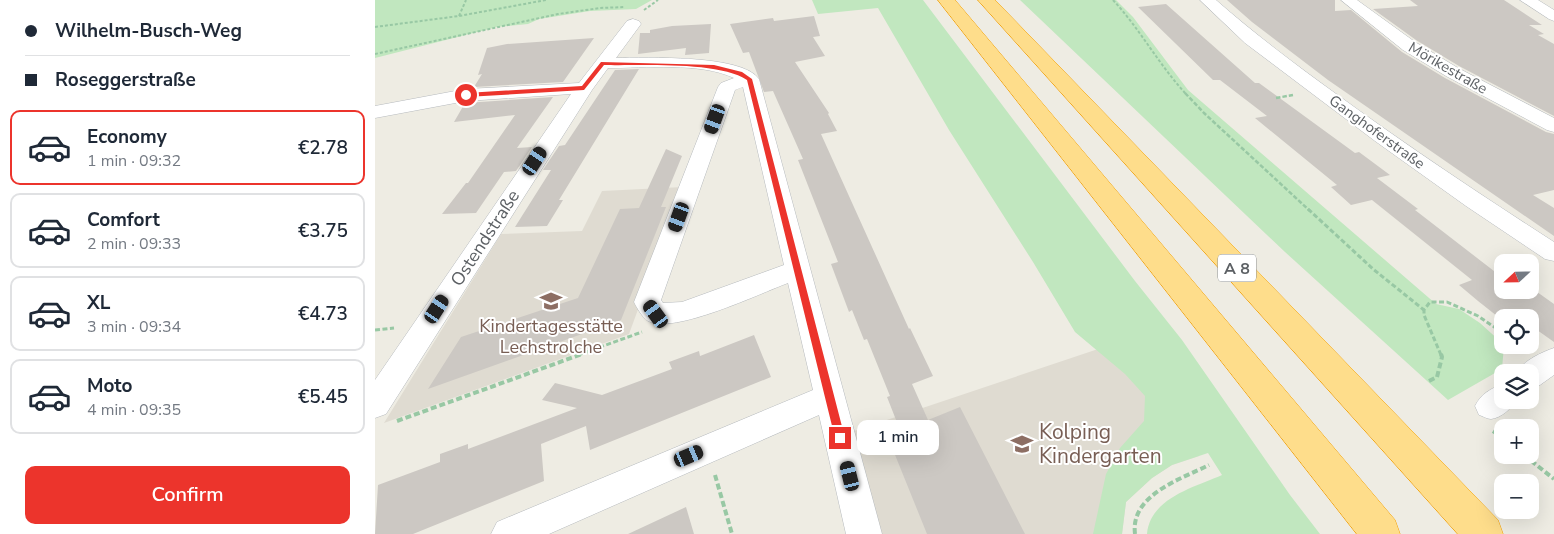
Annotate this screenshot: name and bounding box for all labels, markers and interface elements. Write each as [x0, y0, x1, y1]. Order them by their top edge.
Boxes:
text: Wilhelm-Busch-Weg [55, 18, 242, 44]
street label: Mörikestraße [1405, 37, 1491, 99]
text: Roseggerstraße [55, 67, 196, 93]
route start [455, 84, 477, 106]
street label: Ganghoferstraße [1325, 90, 1429, 174]
car [702, 102, 727, 136]
text: Economy [87, 124, 167, 150]
icon: car [27, 125, 72, 170]
text: €2.78 [298, 135, 348, 161]
car [520, 144, 549, 178]
text: 1 min · 09:32 [87, 150, 181, 172]
street label: Ostendstraße [445, 185, 525, 291]
car [666, 200, 691, 234]
text: Comfort [87, 207, 160, 233]
icon: car [27, 208, 72, 253]
text: €3.75 [298, 218, 348, 244]
text: 2 min · 09:33 [87, 233, 181, 255]
road number: A 8 [1218, 254, 1256, 282]
north arrow [1494, 254, 1539, 299]
map controls [1494, 254, 1539, 519]
school or university icon: Kindertagesstätte Lechstrolche [538, 288, 564, 314]
text: XL [87, 290, 110, 316]
icon: car [27, 291, 72, 336]
car [422, 292, 451, 326]
car [641, 297, 670, 331]
text: €4.73 [298, 301, 348, 327]
button: locate [1494, 309, 1539, 354]
place label: Kindertagesstätte Lechstrolche [479, 314, 623, 359]
text: 3 min · 09:34 [87, 316, 181, 338]
button: layers [1494, 364, 1539, 409]
text: Moto [87, 373, 133, 399]
icon: car [27, 374, 72, 419]
text: €5.45 [298, 384, 348, 410]
text: 4 min · 09:35 [87, 399, 181, 421]
place label: Kolping Kindergarten [1039, 418, 1162, 470]
button: + [1494, 419, 1539, 464]
callout: 1 min [857, 420, 940, 456]
text: 1 min [878, 426, 918, 448]
route end [829, 427, 851, 449]
school or university icon: Kolping Kindergarten [1009, 431, 1035, 457]
car [672, 443, 705, 469]
car [839, 460, 860, 492]
button: Confirm [25, 466, 350, 524]
button: − [1494, 474, 1539, 519]

